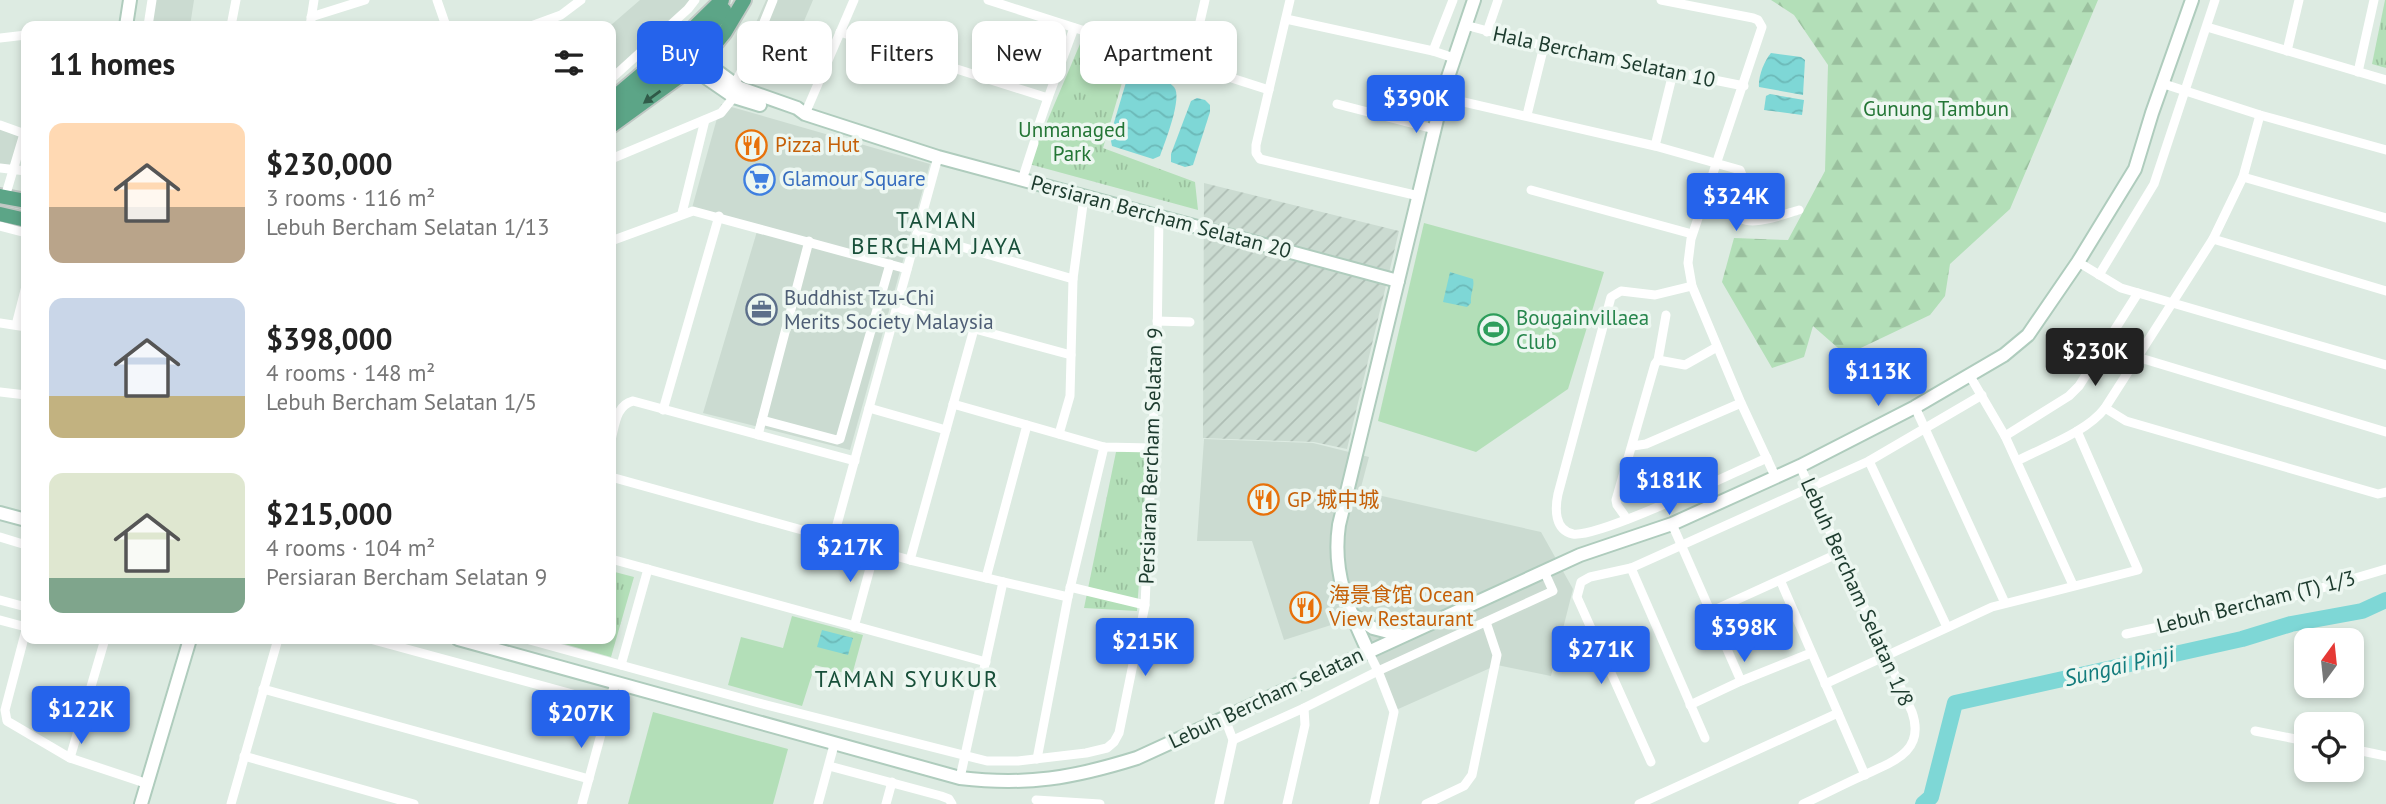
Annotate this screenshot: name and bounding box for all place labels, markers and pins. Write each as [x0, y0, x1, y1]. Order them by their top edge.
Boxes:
pin: $390K [1367, 76, 1465, 135]
restaurant icon: Pizza Hut [735, 128, 769, 162]
place label: Pizza Hut [775, 131, 860, 158]
supermarket icon: Glamour Square [742, 162, 776, 196]
place label: Glamour Square [782, 165, 926, 192]
pin: $324K [1687, 174, 1785, 233]
place label: Buddhist Tzu-Chi Merits Society Malaysia [784, 284, 994, 335]
office icon: Buddhist Tzu-Chi Merits Society Malaysia [744, 293, 778, 327]
place label: Bougainvillaea Club [1516, 304, 1649, 355]
sports icon: Bougainvillaea Club [1476, 313, 1510, 347]
pin: $230K [2046, 328, 2144, 388]
pin: $113K [1829, 348, 1927, 408]
pin: $181K [1620, 458, 1718, 517]
restaurant icon: GP 城中城 [1247, 483, 1281, 517]
place label: GP 城中城 [1287, 486, 1379, 513]
pin: $217K [801, 524, 899, 584]
place label: 海景食馆 Ocean View Restaurant [1328, 581, 1475, 632]
restaurant icon: 海景食馆 Ocean View Restaurant [1289, 590, 1323, 624]
pin: $398K [1695, 604, 1793, 664]
pin: $215K [1096, 618, 1194, 678]
pin: $271K [1552, 626, 1650, 686]
pin: $122K [32, 686, 130, 746]
pin: $207K [532, 690, 630, 750]

